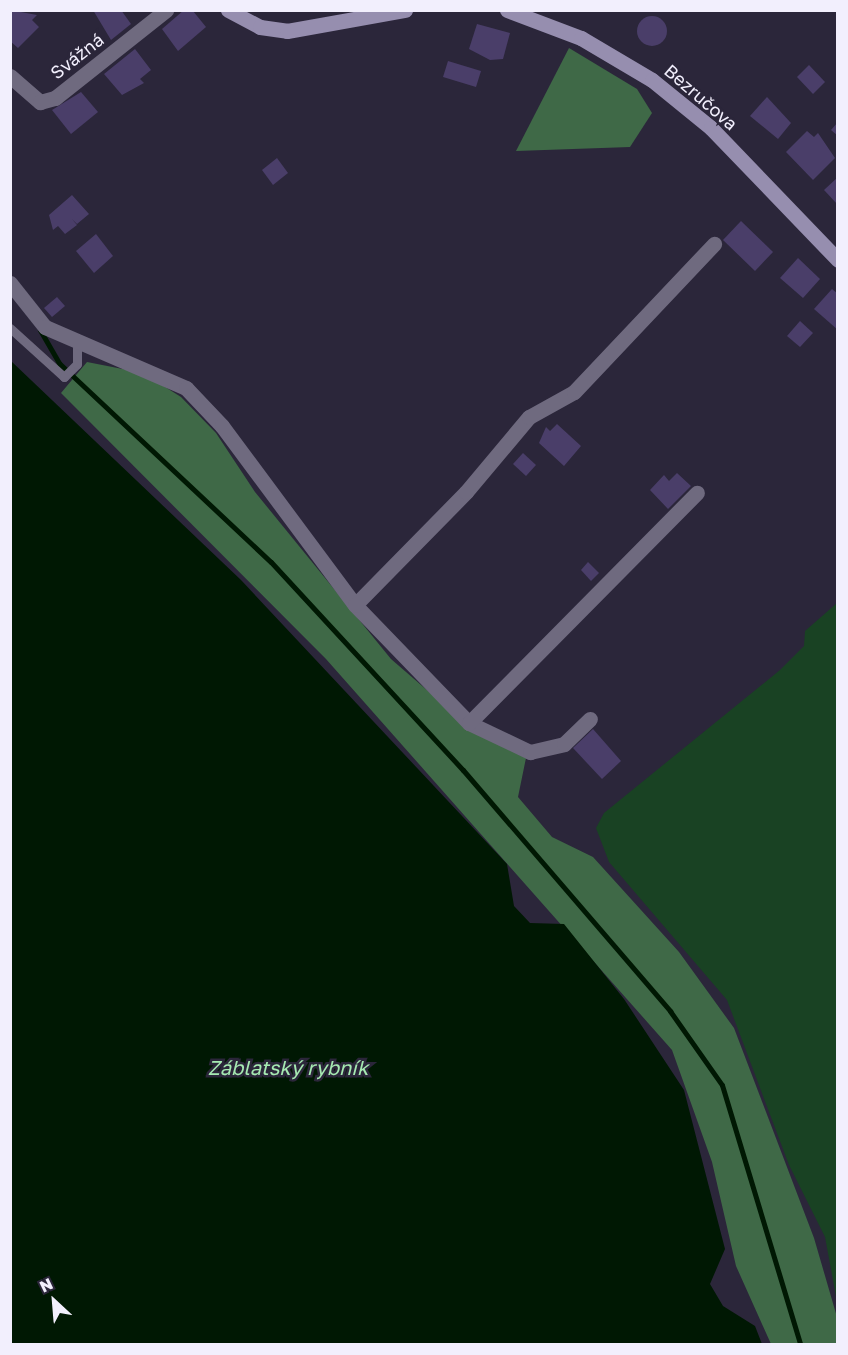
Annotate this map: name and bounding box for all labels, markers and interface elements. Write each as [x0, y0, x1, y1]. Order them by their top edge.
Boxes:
street label: Svážná [46, 29, 108, 83]
street label: Bezručova [660, 59, 742, 135]
water label: Záblatský rybník [208, 1055, 368, 1079]
north arrow [24, 1271, 84, 1331]
text: N [36, 1273, 56, 1296]

